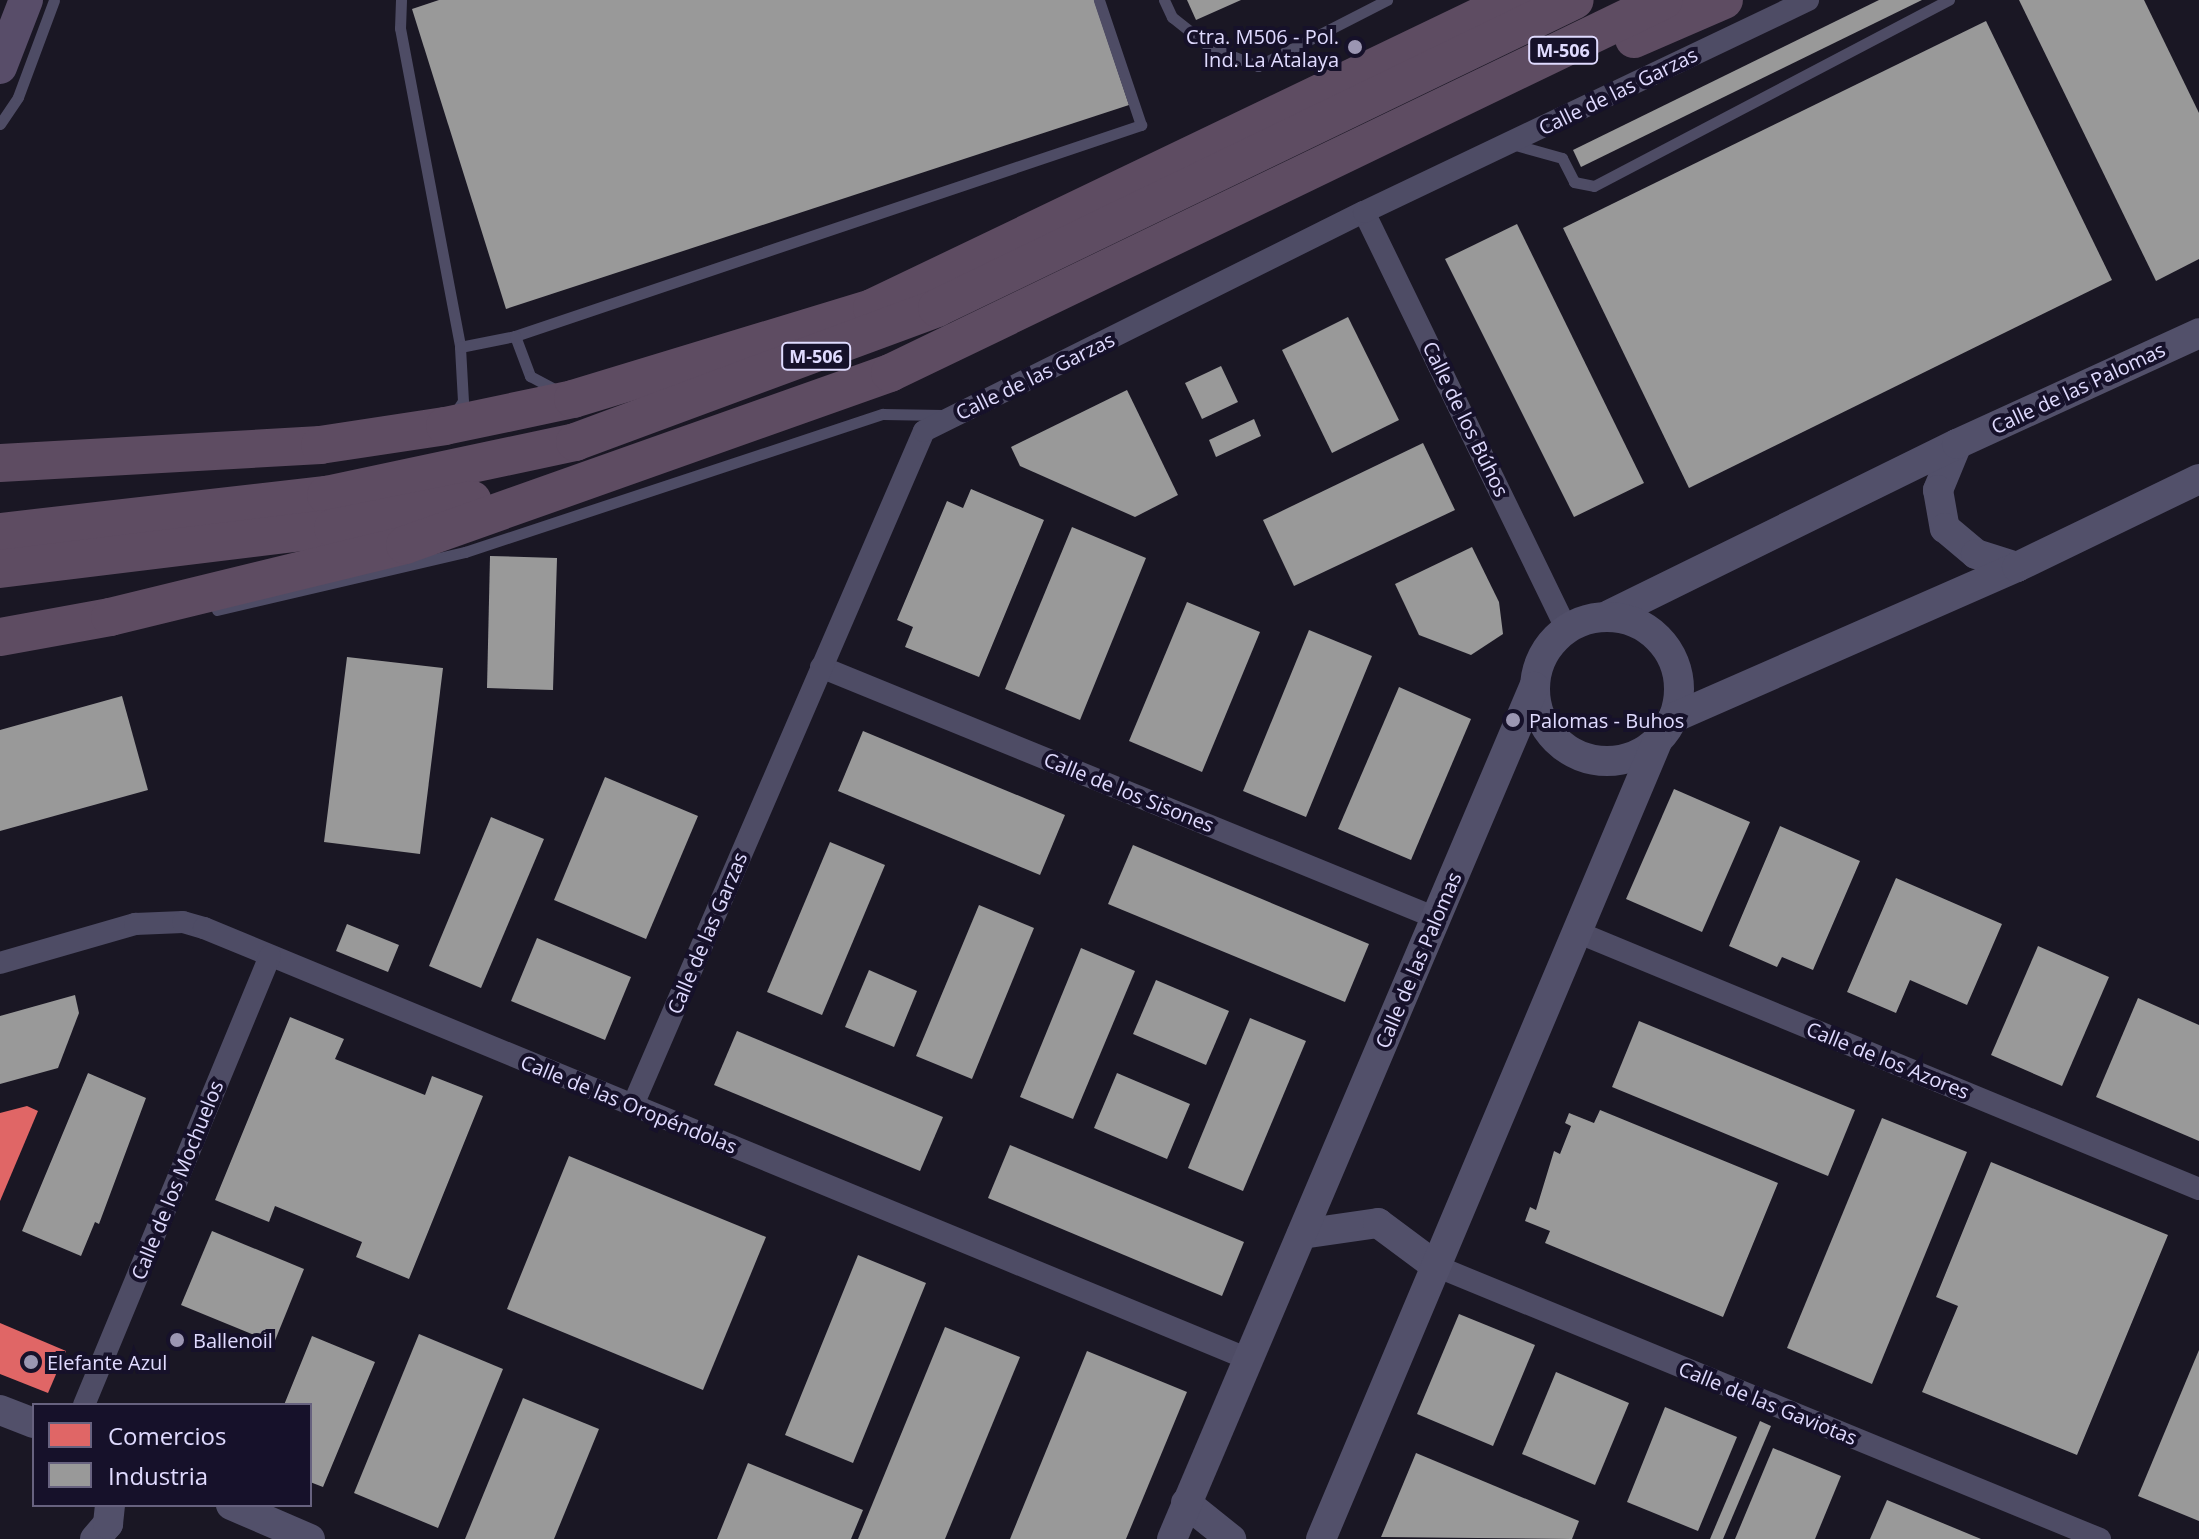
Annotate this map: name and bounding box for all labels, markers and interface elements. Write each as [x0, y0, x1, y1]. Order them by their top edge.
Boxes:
place label: Ctra. M506 - Pol. Ind. La Atalaya [1186, 24, 1339, 71]
road number: M-506 [1527, 36, 1599, 64]
marker: Ctra. M506 - Pol. Ind. La Atalaya [1346, 38, 1364, 56]
street label: Calle de las Garzas [1535, 42, 1701, 140]
street label: Calle de las Garzas [952, 327, 1118, 425]
street label: Calle de los Búhos [1418, 337, 1514, 501]
street label: Calle de las Palomas [1987, 337, 2169, 439]
road number: M-506 [780, 342, 852, 370]
place label: Palomas - Buhos [1529, 708, 1684, 732]
marker: Palomas - Buhos [1504, 711, 1522, 729]
street label: Calle de los Sisones [1040, 747, 1218, 837]
street label: Calle de las Garzas [662, 848, 752, 1018]
street label: Calle de las Palomas [1370, 868, 1466, 1052]
street label: Calle de los Azores [1803, 1016, 1973, 1104]
street label: Calle de las Oropéndolas [517, 1050, 741, 1158]
street label: Calle de los Mochuelos [126, 1077, 228, 1283]
place label: Ballenoil [193, 1328, 273, 1352]
marker: Ballenoil [168, 1331, 186, 1349]
place label: Elefante Azul [47, 1350, 167, 1374]
marker: Elefante Azul [22, 1353, 40, 1371]
street label: Calle de las Gaviotas [1675, 1356, 1861, 1450]
legend [32, 1403, 312, 1507]
text: Comercios [108, 1419, 227, 1452]
text: Industria [108, 1459, 208, 1492]

